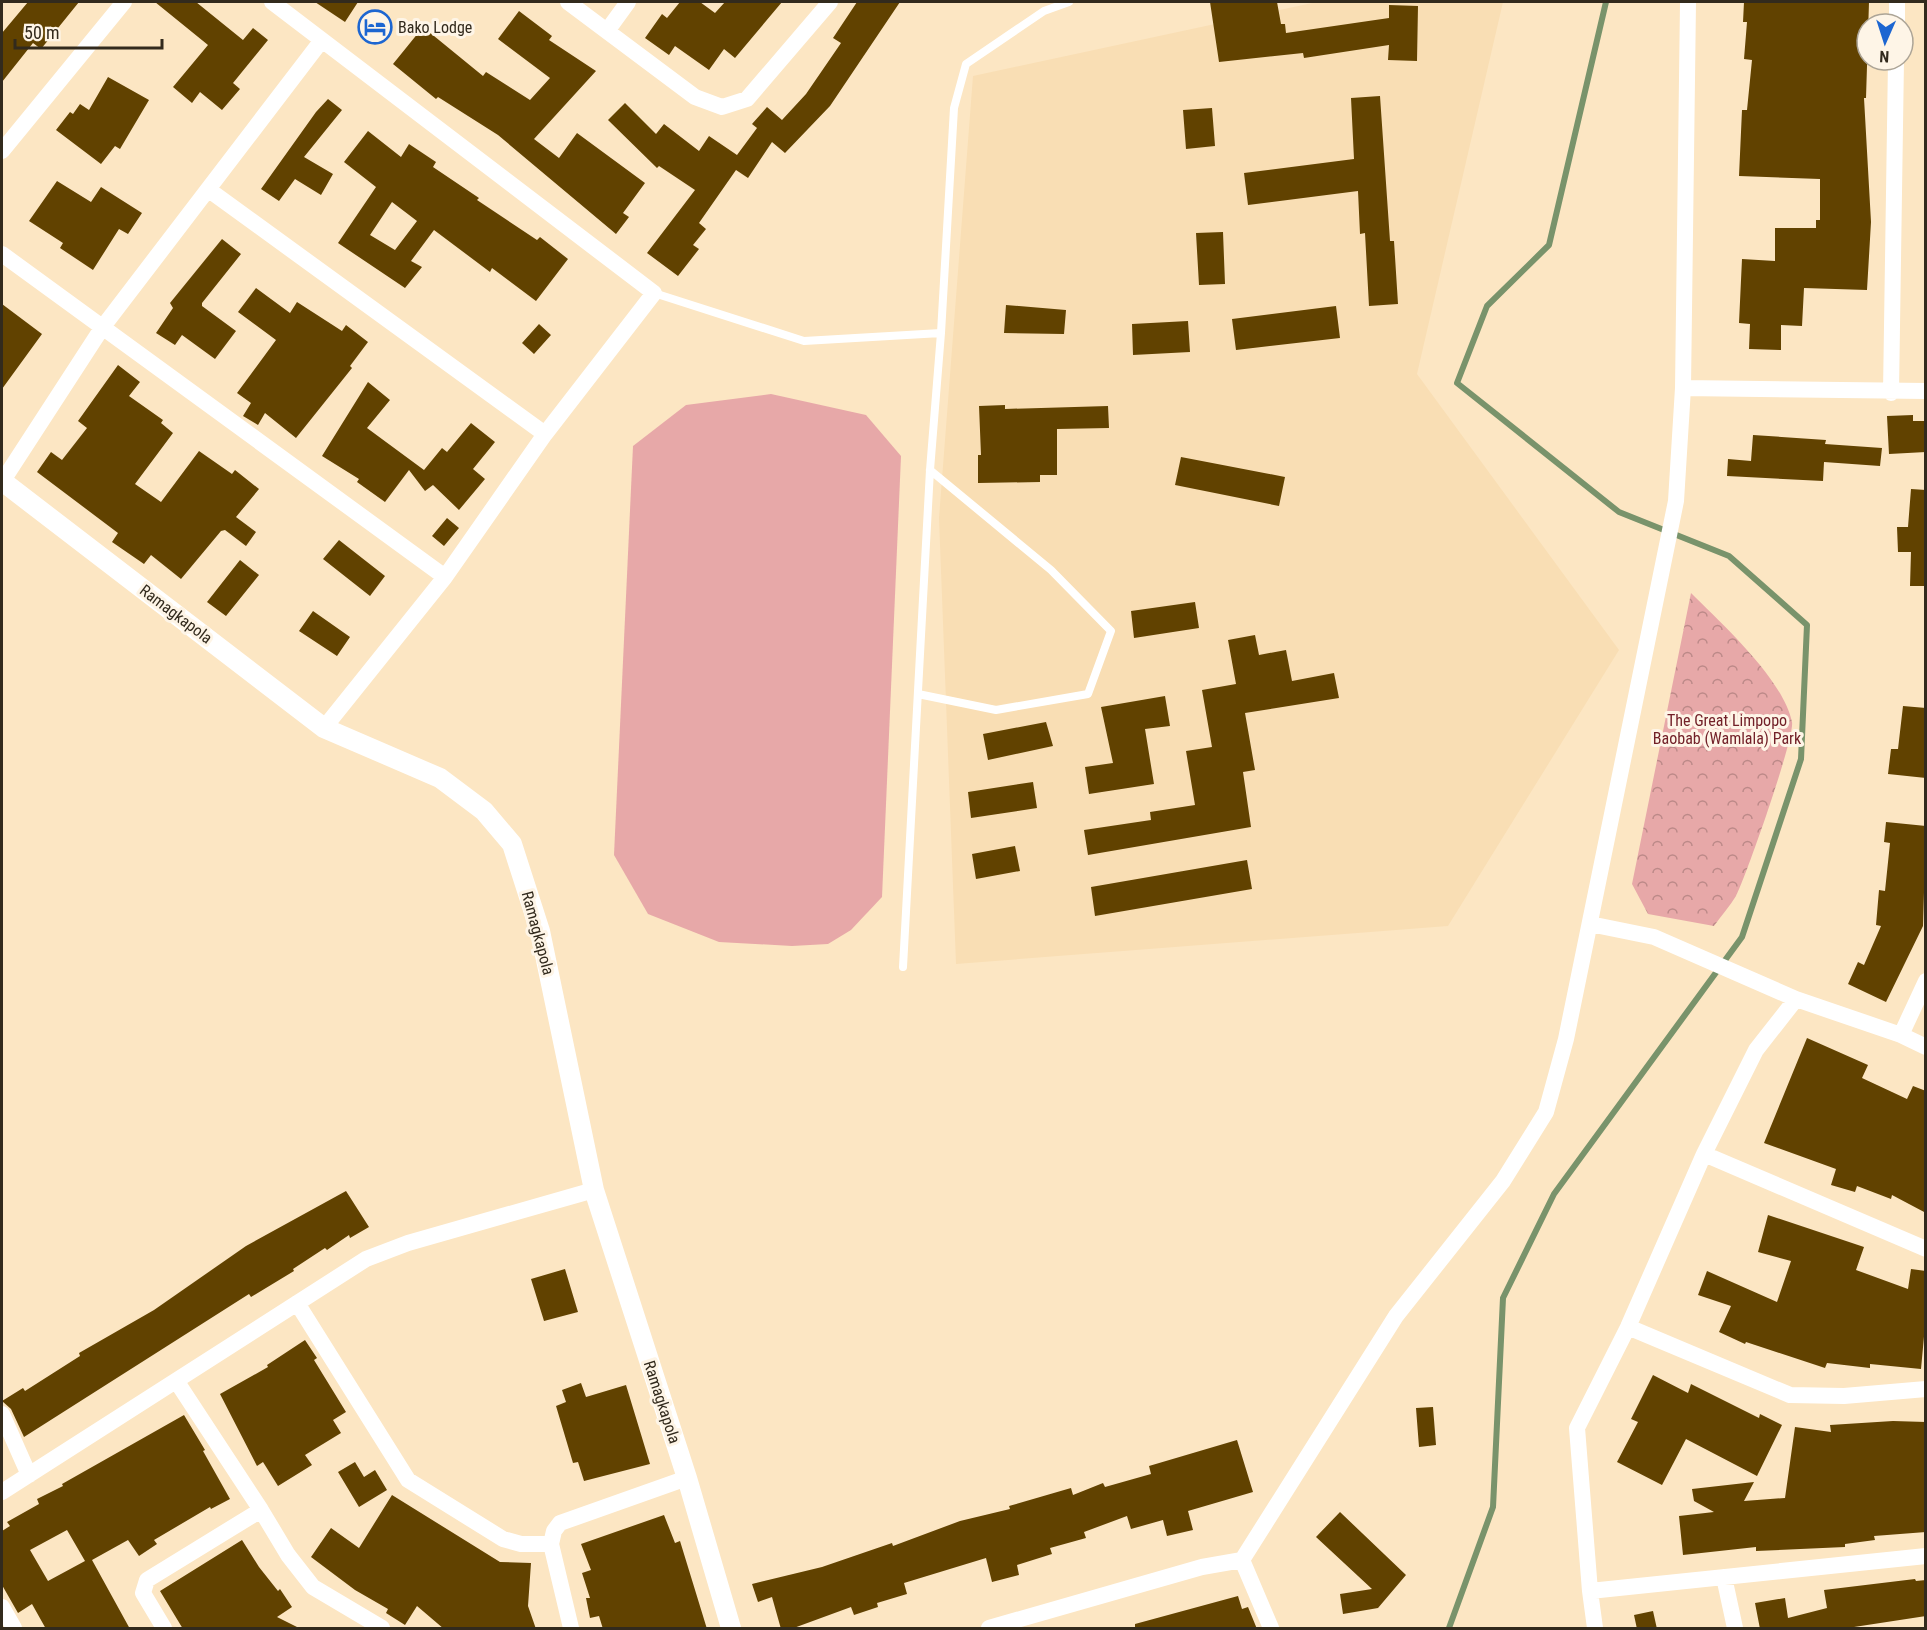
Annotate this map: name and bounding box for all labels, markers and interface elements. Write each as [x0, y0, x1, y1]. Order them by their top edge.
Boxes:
hotel icon: Bako Lodge [357, 9, 393, 45]
scale bar [15, 12, 162, 50]
north arrow [1855, 12, 1915, 72]
place label: Bako Lodge [398, 18, 472, 37]
text: 50 m [24, 22, 59, 43]
text: N [1879, 47, 1890, 66]
street label: Ramagkapola [136, 581, 216, 647]
park label: The Great Limpopo Baobab (Wamlala) Park [1653, 711, 1802, 748]
street label: Ramagkapola [518, 889, 558, 977]
street label: Ramagkapola [640, 1358, 684, 1446]

